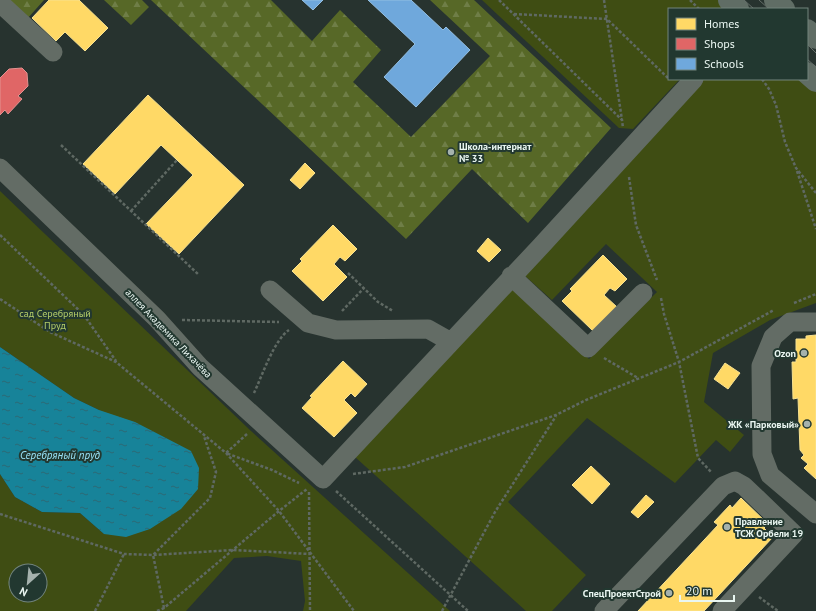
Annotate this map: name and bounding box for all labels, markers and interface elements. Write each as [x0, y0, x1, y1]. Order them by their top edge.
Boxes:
legend [668, 8, 808, 80]
text: Homes [704, 16, 739, 31]
text: Shops [704, 36, 735, 51]
text: Schools [704, 56, 744, 71]
place label: Школа-интернат № 33 [459, 140, 532, 165]
marker: Школа-интернат № 33 [446, 147, 456, 157]
street label: аллея Академика Лихачёва [123, 286, 215, 381]
park label: сад Серебряный Пруд [19, 307, 91, 332]
place label: Ozon [774, 347, 796, 360]
marker: Ozon [799, 348, 809, 358]
place label: ЖК «Парковый» [727, 418, 799, 431]
marker: ЖК «Парковый» [802, 419, 812, 429]
water label: Серебряный пруд [20, 448, 101, 462]
place label: Правление ТСЖ Орбели 19 [735, 515, 803, 540]
marker: Правление ТСЖ Орбели 19 [722, 522, 732, 532]
north arrow [8, 563, 48, 603]
scale bar [680, 577, 734, 603]
text: 20 m [686, 583, 712, 598]
text: N [17, 584, 30, 600]
place label: СпецПроектСтрой [583, 587, 661, 600]
marker: СпецПроектСтрой [664, 588, 674, 598]

